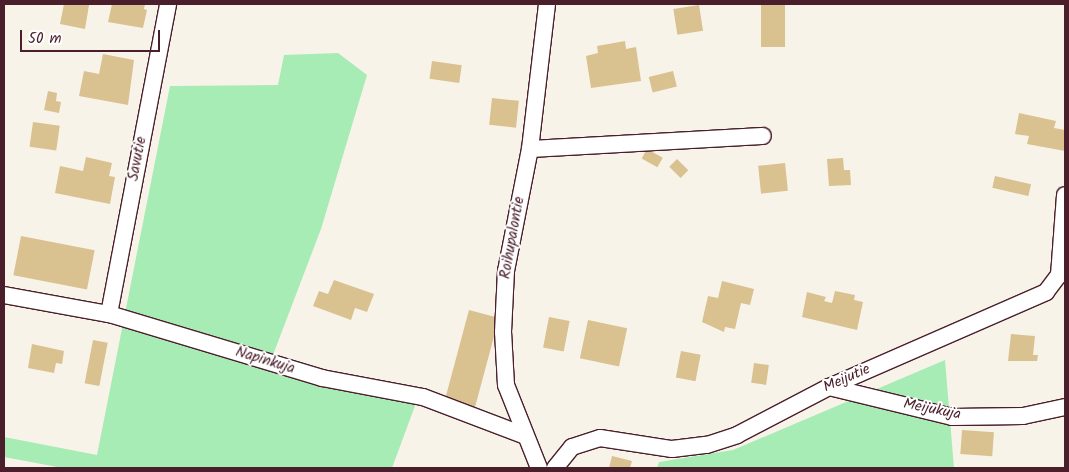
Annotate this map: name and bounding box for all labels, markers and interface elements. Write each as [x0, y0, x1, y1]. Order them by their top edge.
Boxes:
scale bar [22, 20, 162, 52]
text: 50 m [28, 27, 62, 51]
street label: Savutie [125, 135, 151, 183]
street label: Roihupalontie [497, 195, 529, 281]
street label: Napinkuja [233, 343, 297, 379]
street label: Meijutie [821, 361, 873, 397]
street label: Meijukuja [902, 396, 962, 424]

